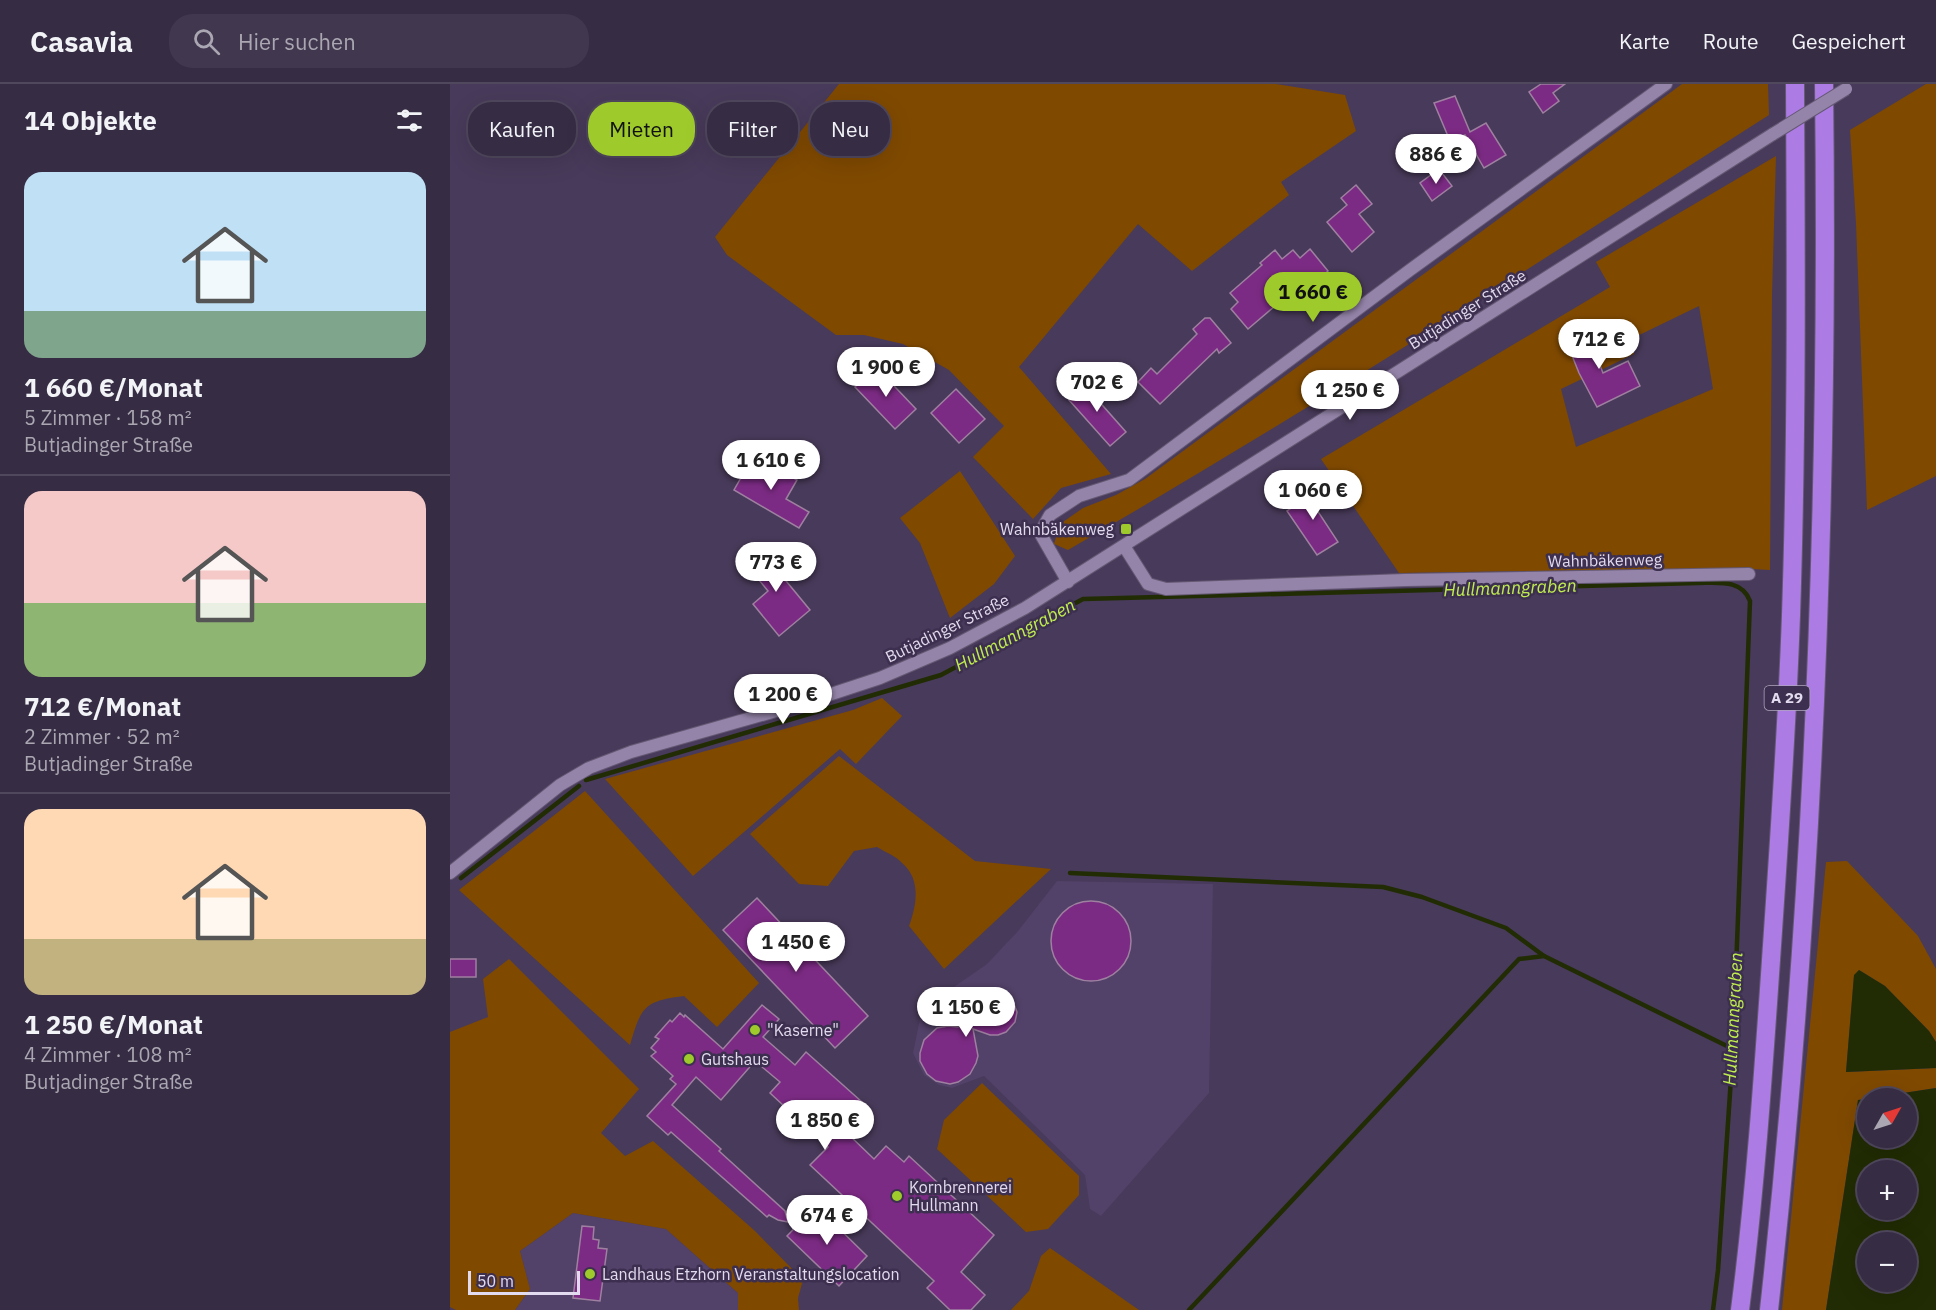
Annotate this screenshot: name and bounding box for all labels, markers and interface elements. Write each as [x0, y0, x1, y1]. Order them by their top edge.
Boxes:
search box [169, 14, 589, 68]
text: Casavia [30, 23, 133, 60]
icon: search [190, 25, 223, 58]
text: Hier suchen [238, 27, 356, 56]
text: Karte [1619, 27, 1670, 55]
text: Route [1703, 27, 1759, 55]
text: Gespeichert [1792, 27, 1906, 55]
chip: Kaufen [468, 102, 576, 156]
chip: Mieten [588, 102, 695, 156]
chip: Filter [707, 102, 798, 156]
chip: Neu [810, 102, 890, 156]
text: 14 Objekte [24, 103, 157, 137]
icon: filters [393, 104, 426, 137]
pin: 886 € [1394, 134, 1478, 185]
text: 886 € [1409, 140, 1463, 167]
icon: home [171, 211, 279, 319]
street label: Butjadinger Straße [1404, 265, 1530, 353]
pin: 1 660 € [1258, 272, 1368, 323]
text: 1 660 € [1278, 278, 1348, 305]
pin: 712 € [1557, 319, 1641, 370]
text: 712 € [1572, 325, 1626, 352]
pin: 1 900 € [831, 347, 941, 398]
text: 1 900 € [851, 353, 921, 380]
pin: 702 € [1055, 362, 1139, 413]
text: 702 € [1070, 368, 1124, 395]
text: 1 660 €/Monat [24, 370, 203, 404]
pin: 1 250 € [1295, 370, 1405, 421]
text: 1 250 € [1315, 376, 1385, 403]
text: 5 Zimmer · 158 m² [24, 404, 192, 431]
text: Butjadinger Straße [24, 431, 193, 458]
pin: 1 610 € [716, 440, 826, 491]
text: 1 610 € [736, 446, 806, 473]
pin: 1 060 € [1258, 470, 1368, 521]
text: 1 060 € [1278, 476, 1348, 503]
place label: Wahnbäkenweg [1000, 519, 1115, 539]
marker: Wahnbäkenweg [1119, 522, 1133, 536]
icon: home [171, 530, 279, 638]
pin: 773 € [734, 542, 818, 593]
text: 773 € [749, 548, 803, 575]
street label: Wahnbäkenweg [1548, 549, 1663, 571]
water label: Hullmanngraben [1443, 574, 1577, 601]
street label: Butjadinger Straße [882, 589, 1012, 667]
water label: Hullmanngraben [950, 593, 1079, 676]
pin: 1 200 € [728, 674, 838, 725]
text: 1 200 € [748, 680, 818, 707]
road number: A 29 [1764, 686, 1810, 710]
text: 712 €/Monat [24, 689, 181, 723]
text: 2 Zimmer · 52 m² [24, 723, 180, 750]
text: Butjadinger Straße [24, 750, 193, 777]
icon: home [171, 848, 279, 956]
pin: 1 450 € [741, 922, 851, 973]
text: 1 450 € [761, 928, 831, 955]
water label: Hullmanngraben [1718, 952, 1747, 1086]
pin: 1 150 € [911, 987, 1021, 1038]
text: 1 150 € [931, 993, 1001, 1020]
text: 1 250 €/Monat [24, 1007, 203, 1041]
place label: "Kaserne" [767, 1020, 839, 1040]
marker: "Kaserne" [748, 1023, 762, 1037]
text: 4 Zimmer · 108 m² [24, 1041, 192, 1068]
place label: Gutshaus [701, 1049, 769, 1069]
marker: Gutshaus [682, 1052, 696, 1066]
text: Butjadinger Straße [24, 1068, 193, 1095]
north arrow [1857, 1088, 1917, 1148]
map controls [1857, 1088, 1917, 1292]
pin: 1 850 € [770, 1100, 880, 1151]
text: 1 850 € [790, 1106, 860, 1133]
button: + [1857, 1160, 1917, 1220]
place label: Kornbrennerei Hullmann [909, 1177, 1012, 1215]
marker: Kornbrennerei Hullmann [890, 1189, 904, 1203]
pin: 674 € [785, 1195, 869, 1246]
text: 674 € [800, 1201, 854, 1228]
button: − [1857, 1232, 1917, 1292]
place label: Landhaus Etzhorn Veranstaltungslocation [602, 1264, 900, 1284]
marker: Landhaus Etzhorn Veranstaltungslocation [583, 1267, 597, 1281]
scale bar [468, 1268, 580, 1296]
text: 50 m [477, 1271, 514, 1291]

